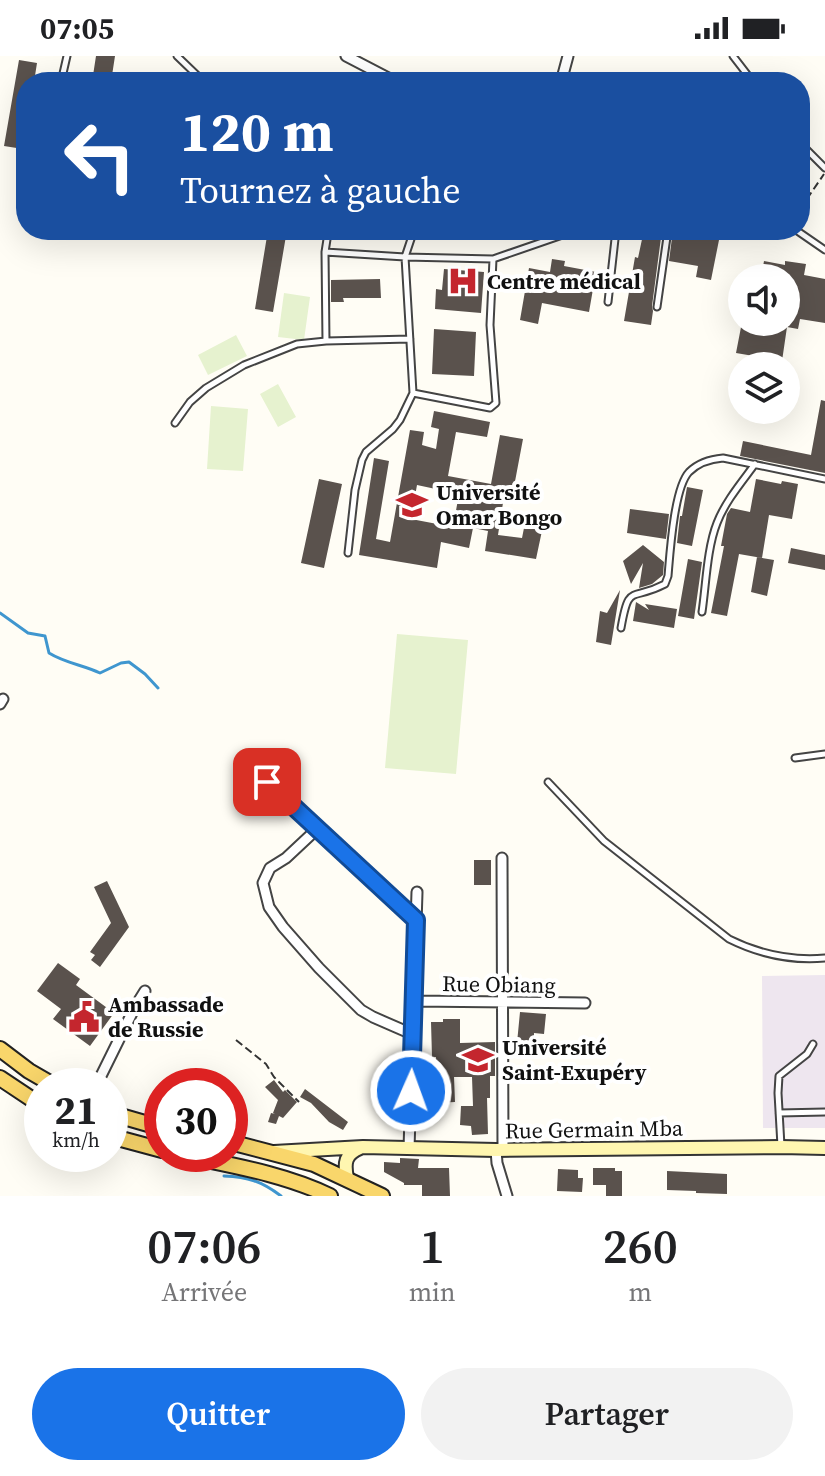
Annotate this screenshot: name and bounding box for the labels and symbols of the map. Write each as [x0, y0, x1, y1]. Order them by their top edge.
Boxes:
hospital icon: Centre médical [446, 264, 480, 298]
place label: Centre médical [487, 266, 641, 296]
place label: Université Omar Bongo [436, 477, 562, 532]
school or university icon: Université Omar Bongo [395, 488, 429, 522]
pin [233, 748, 301, 816]
street label: Rue Obiang [442, 968, 556, 1000]
place label: Ambassade de Russie [108, 989, 224, 1044]
public building icon: Ambassade de Russie [67, 1000, 101, 1034]
place label: Université Saint-Exupéry [502, 1032, 647, 1087]
school or university icon: Université Saint-Exupéry [461, 1043, 495, 1077]
position arrow [369, 1049, 453, 1133]
speed limit sign: 30 [144, 1068, 248, 1172]
street label: Rue Germain Mba [505, 1112, 684, 1146]

